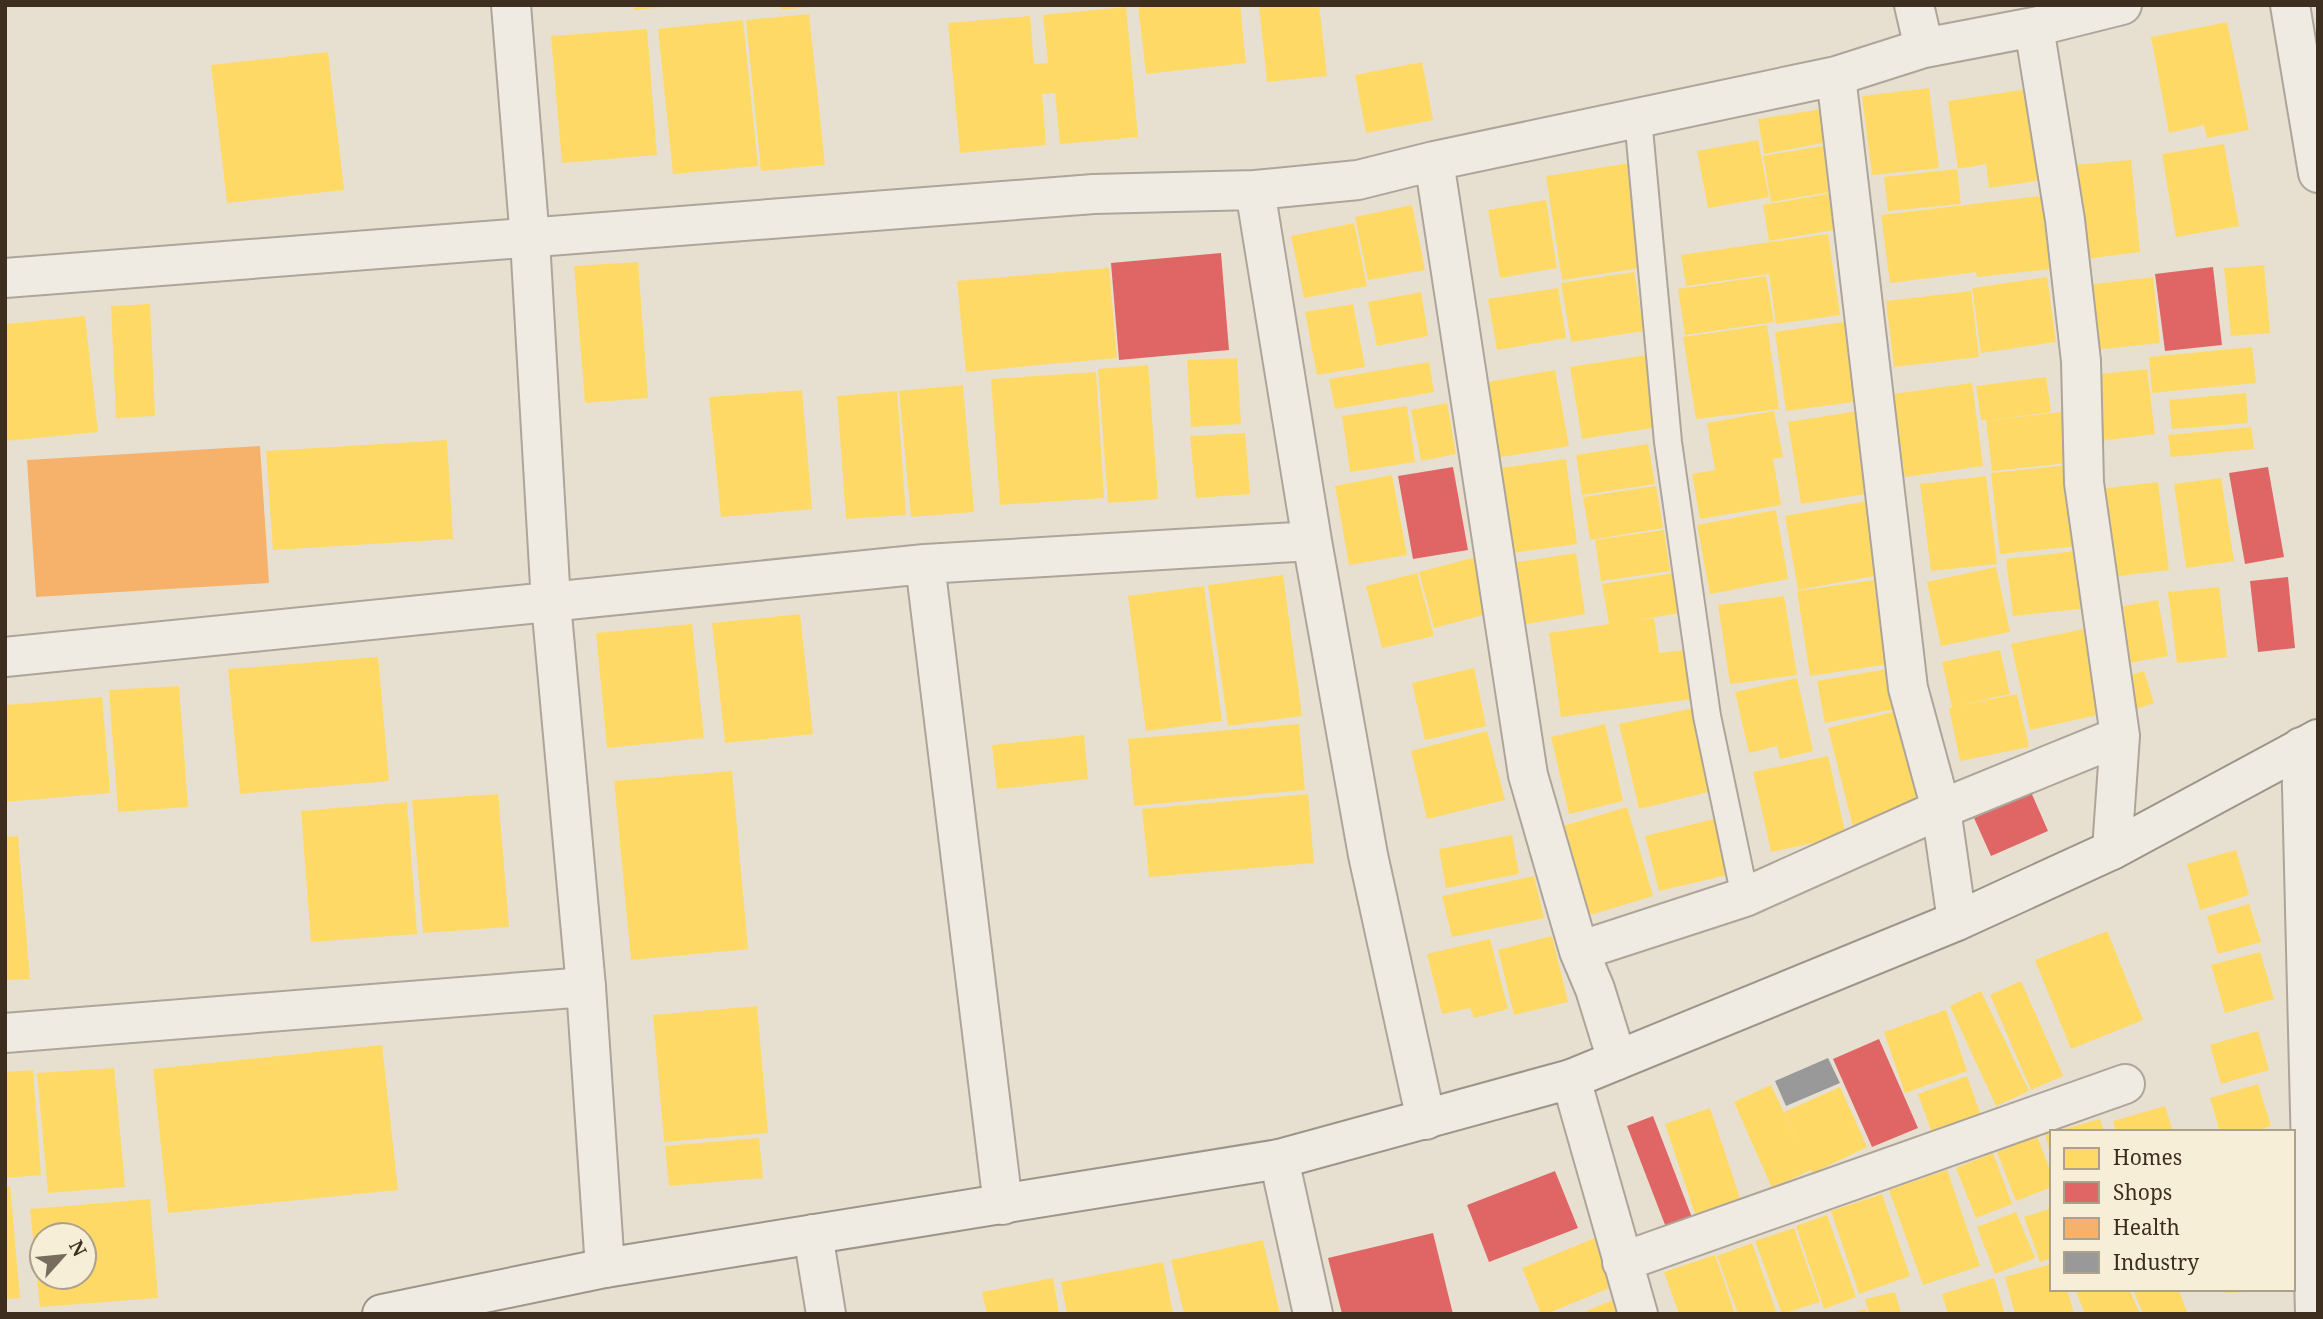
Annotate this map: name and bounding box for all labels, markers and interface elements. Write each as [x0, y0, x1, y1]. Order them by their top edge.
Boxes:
legend [2050, 1130, 2295, 1291]
text: Homes [2113, 1143, 2182, 1171]
text: Shops [2113, 1178, 2172, 1206]
text: Health [2113, 1213, 2180, 1241]
north arrow [28, 1221, 98, 1291]
text: N [63, 1236, 93, 1261]
text: Industry [2113, 1248, 2199, 1276]

